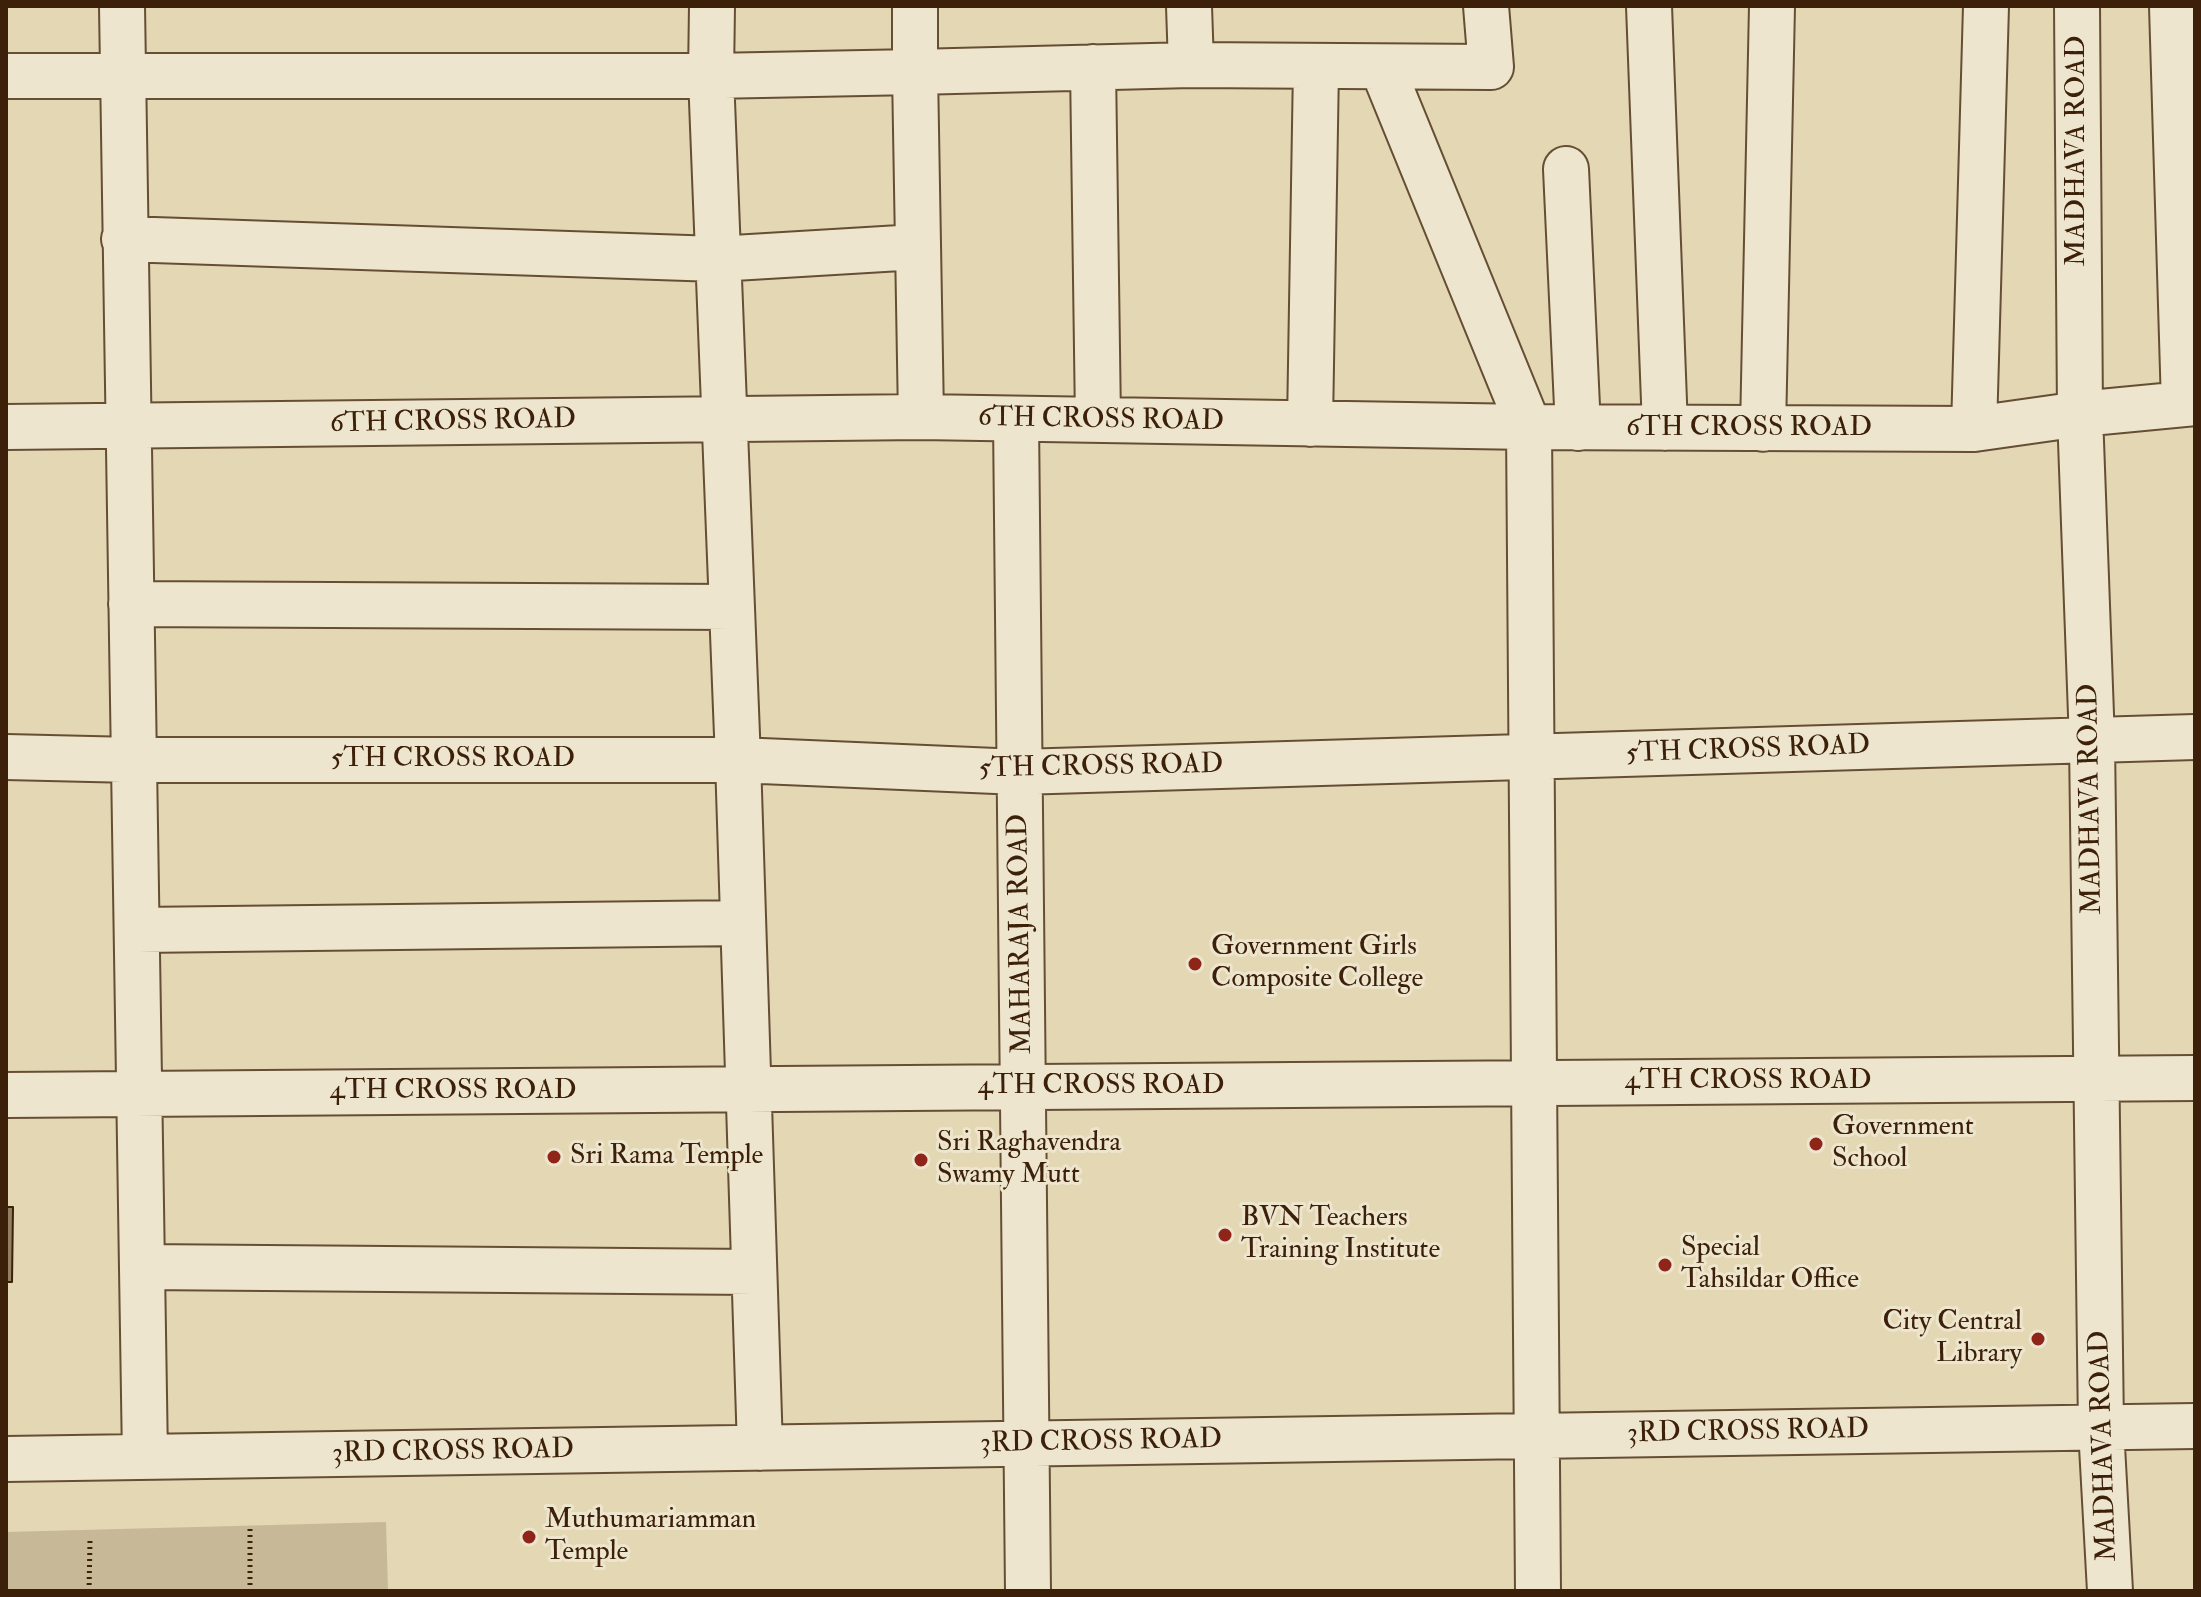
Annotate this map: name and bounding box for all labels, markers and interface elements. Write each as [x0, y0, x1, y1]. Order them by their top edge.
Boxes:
street label: MADHAVA ROAD [2061, 35, 2095, 267]
street label: 6TH CROSS ROAD [978, 402, 1224, 440]
street label: 6TH CROSS ROAD [330, 404, 576, 442]
street label: 6TH CROSS ROAD [1626, 412, 1872, 446]
street label: MADHAVA ROAD [2073, 683, 2111, 915]
street label: 5TH CROSS ROAD [1625, 730, 1871, 772]
street label: 5TH CROSS ROAD [331, 743, 575, 777]
street label: 5TH CROSS ROAD [979, 749, 1223, 787]
street label: MAHARAJA ROAD [1003, 814, 1041, 1054]
place label: Government Girls Composite College [1211, 931, 1423, 997]
marker: Government Girls Composite College [1186, 955, 1204, 973]
street label: 4TH CROSS ROAD [1624, 1065, 1872, 1099]
street label: 4TH CROSS ROAD [977, 1070, 1225, 1104]
street label: 4TH CROSS ROAD [329, 1075, 577, 1109]
place label: Government School [1832, 1111, 1974, 1177]
place label: Sri Raghavendra Swamy Mutt [937, 1127, 1121, 1193]
marker: Government School [1807, 1135, 1825, 1153]
place label: Sri Rama Temple [570, 1140, 763, 1174]
marker: Sri Rama Temple [545, 1148, 563, 1166]
marker: Sri Raghavendra Swamy Mutt [912, 1151, 930, 1169]
place label: BVN Teachers Training Institute [1241, 1202, 1440, 1268]
marker: BVN Teachers Training Institute [1216, 1226, 1234, 1244]
place label: Special Tahsildar Office [1681, 1232, 1859, 1298]
marker: Special Tahsildar Office [1656, 1256, 1674, 1274]
place label: City Central Library [1882, 1306, 2022, 1372]
marker: City Central Library [2029, 1330, 2047, 1348]
street label: MADHAVA ROAD [2084, 1330, 2126, 1562]
street label: 3RD CROSS ROAD [1627, 1414, 1869, 1452]
street label: 3RD CROSS ROAD [980, 1424, 1222, 1462]
street label: 3RD CROSS ROAD [332, 1434, 574, 1472]
place label: Muthumariamman Temple [545, 1504, 756, 1570]
marker: Muthumariamman Temple [520, 1528, 538, 1546]

